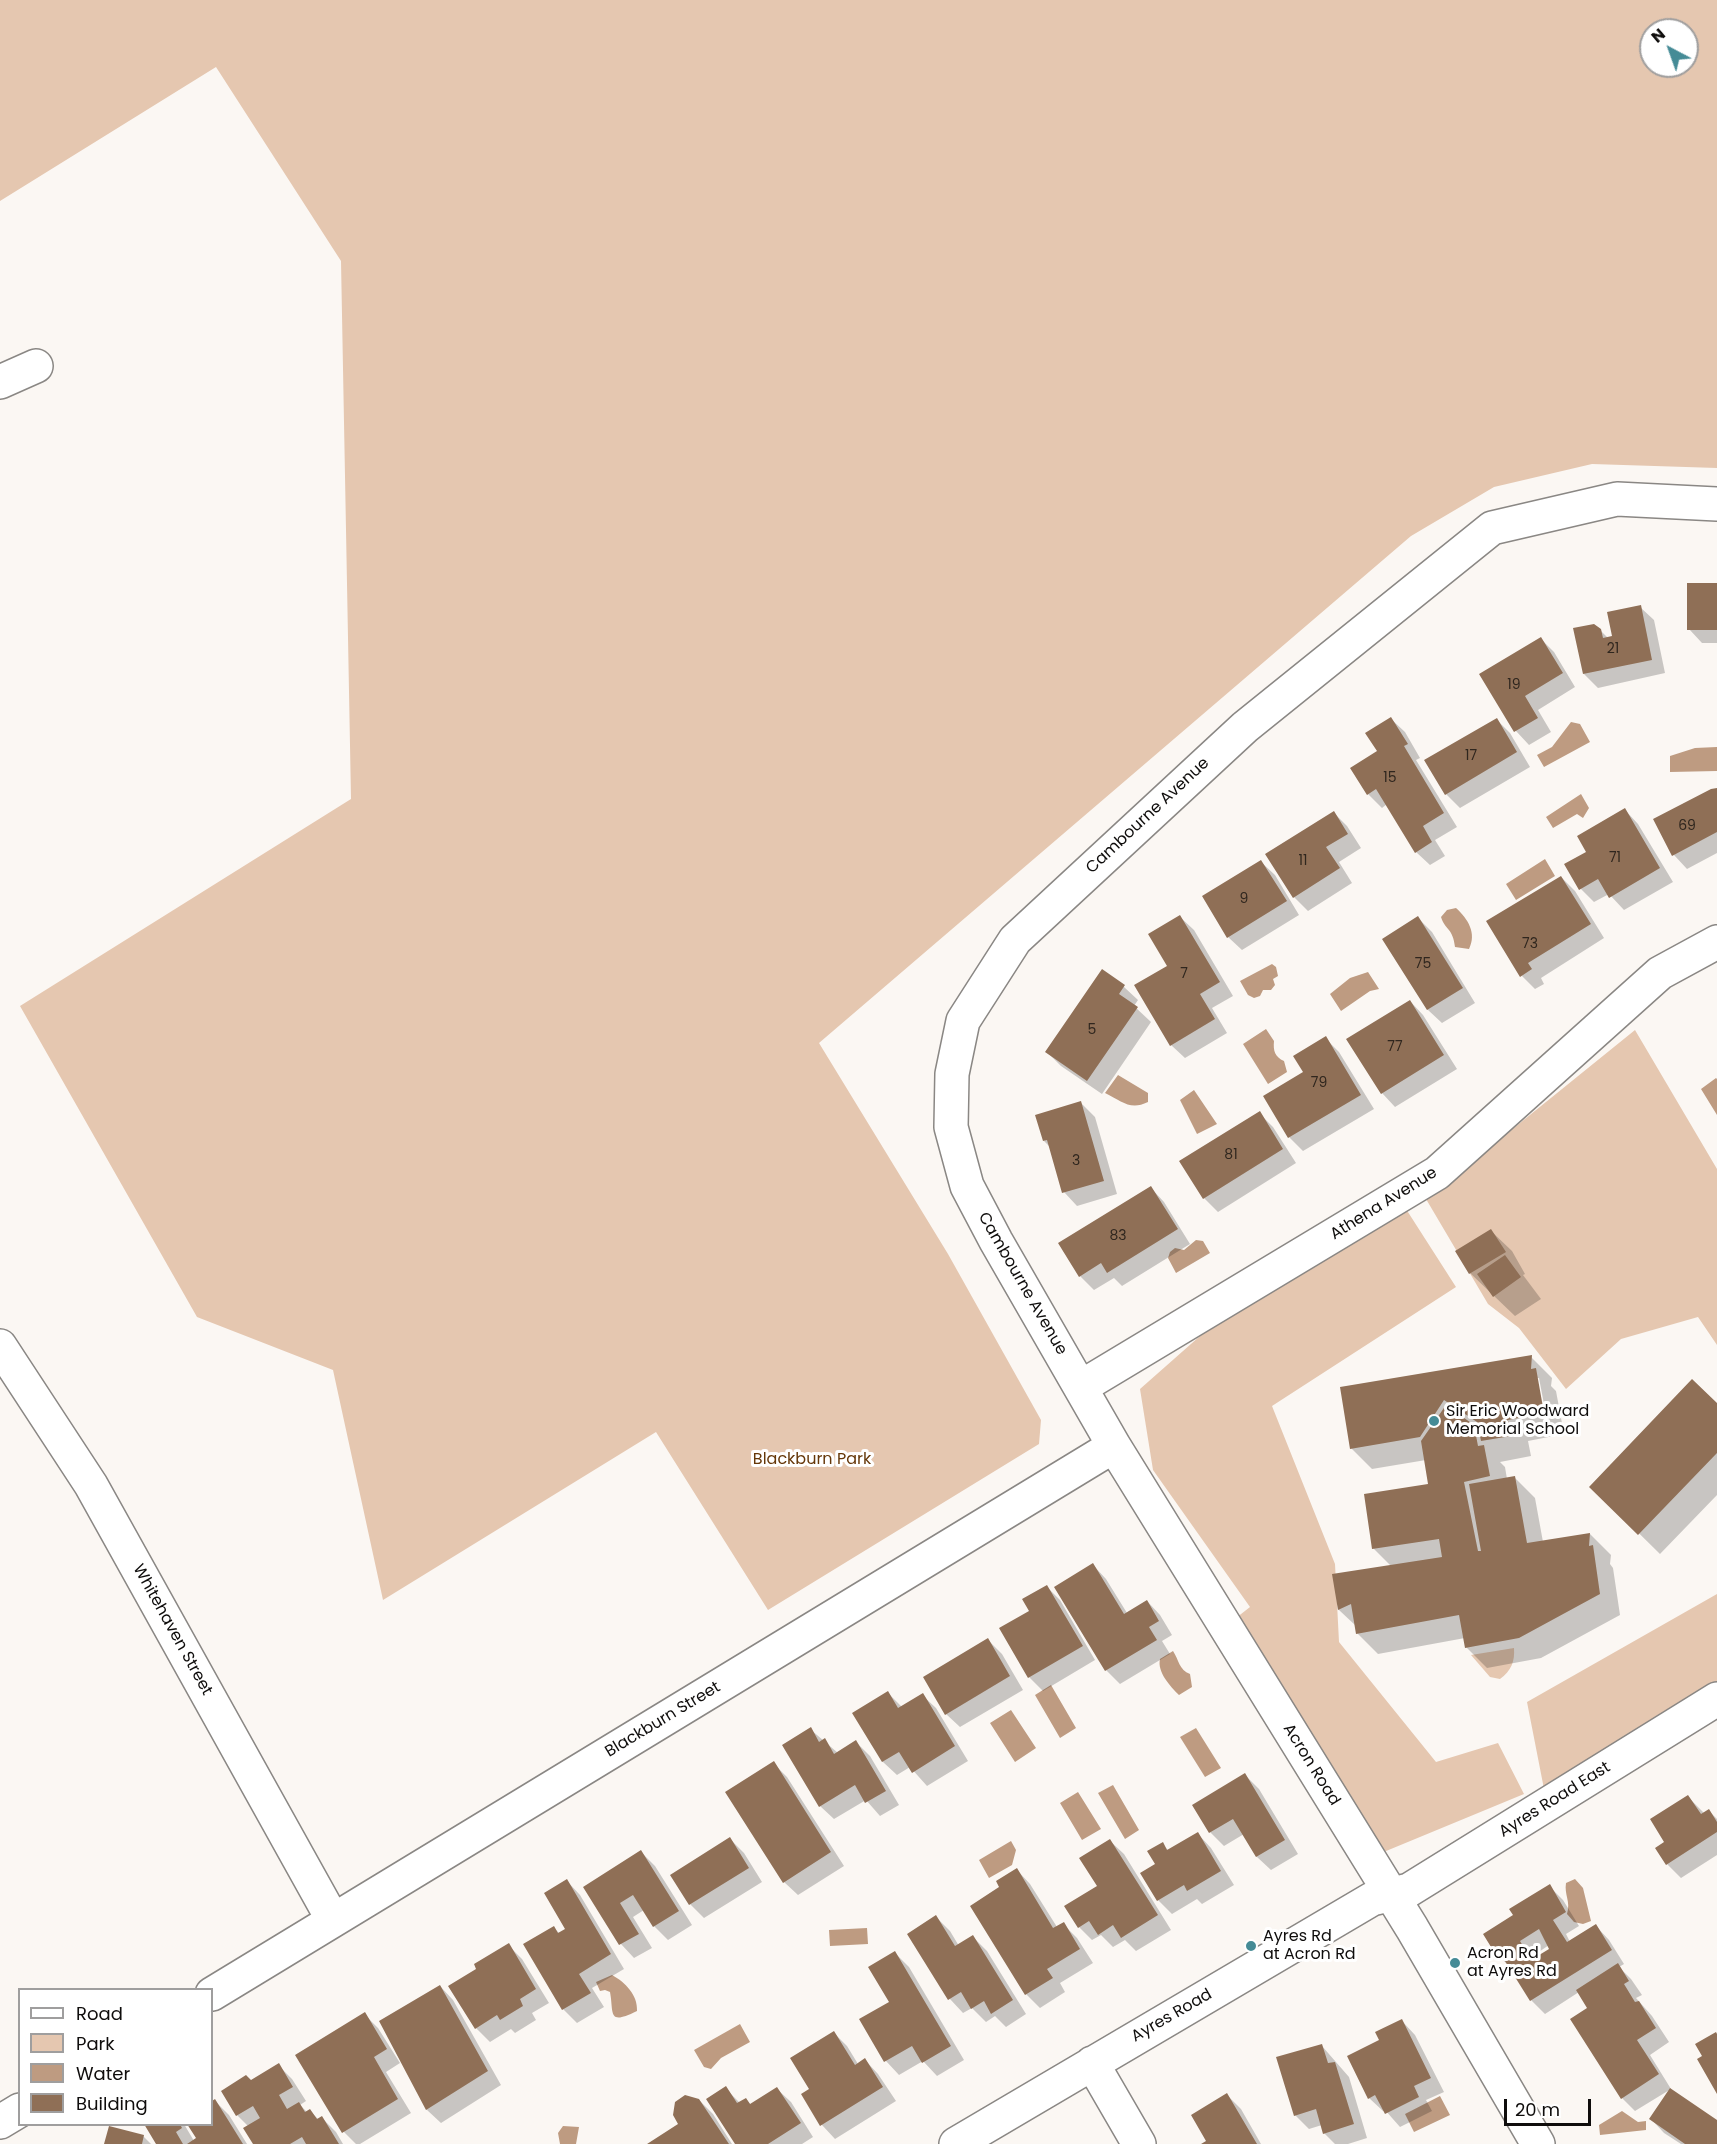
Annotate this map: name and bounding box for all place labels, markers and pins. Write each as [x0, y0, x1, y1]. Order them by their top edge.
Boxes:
place label: Sir Eric Woodward Memorial School [1446, 1402, 1589, 1440]
marker: Sir Eric Woodward Memorial School [1427, 1414, 1441, 1428]
place label: Ayres Rd at Acron Rd [1263, 1927, 1356, 1965]
marker: Ayres Rd at Acron Rd [1244, 1939, 1258, 1953]
place label: Acron Rd at Ayres Rd [1467, 1944, 1557, 1982]
marker: Acron Rd at Ayres Rd [1448, 1956, 1462, 1970]

